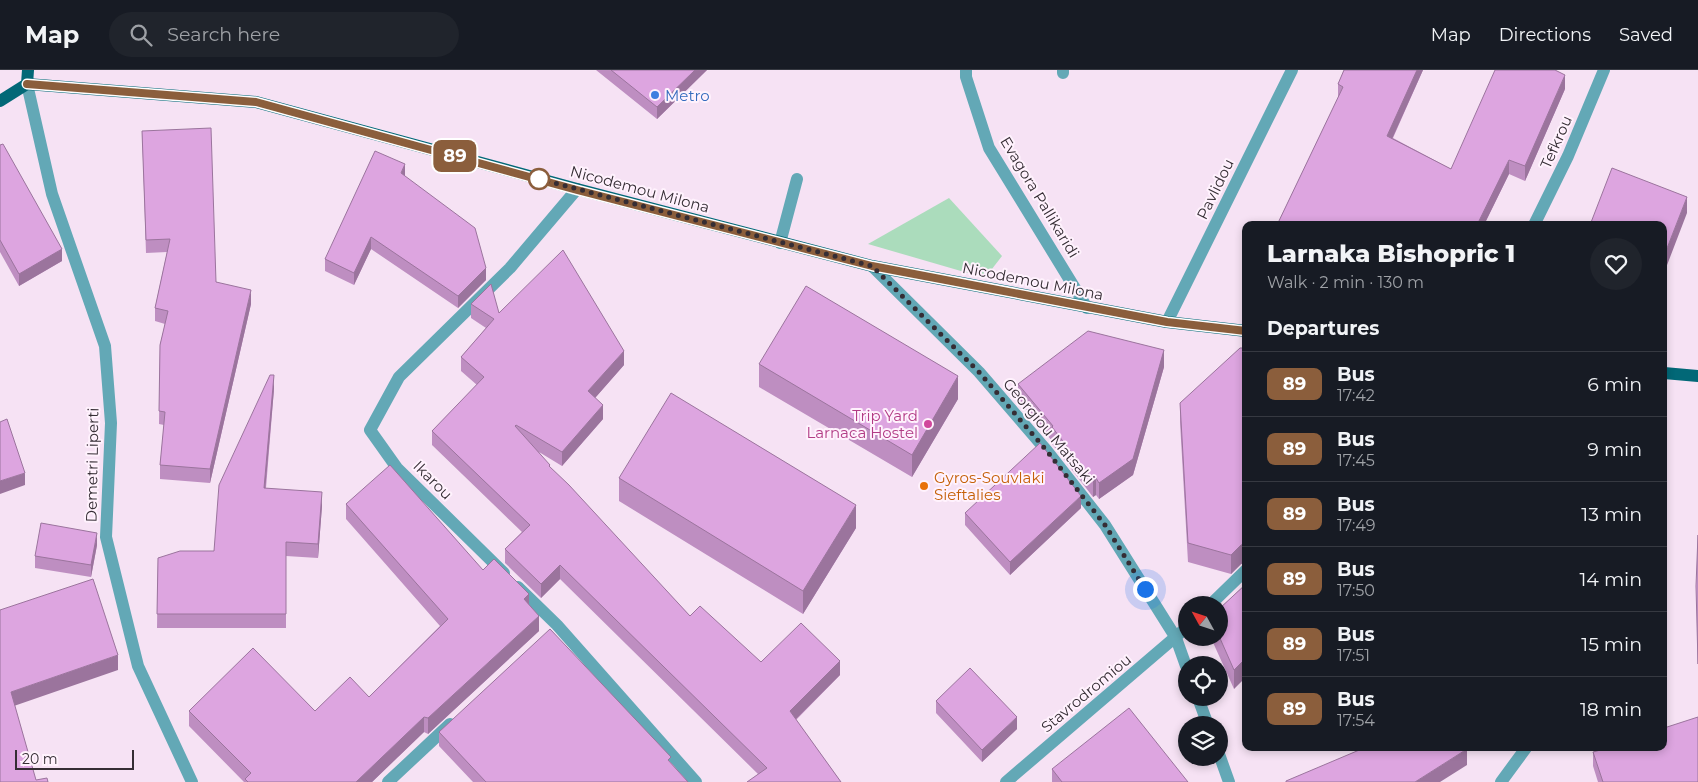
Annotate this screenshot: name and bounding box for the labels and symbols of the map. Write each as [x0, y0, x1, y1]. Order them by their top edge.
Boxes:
place label: Metro [665, 86, 710, 105]
marker: Metro [649, 89, 661, 101]
street label: Tefkrou [1536, 113, 1576, 171]
street label: Evagora Pallikaridi [996, 133, 1084, 261]
line badge: 89 [432, 140, 478, 172]
street label: Pavlidou [1192, 156, 1238, 222]
street label: Nicodemou Milona [568, 161, 712, 217]
unlabelled marker [528, 168, 550, 190]
street label: Nicodemou Milona [961, 258, 1105, 304]
street label: Georgiou Matsaki [999, 374, 1099, 488]
place label: Trip Yard Larnaca Hostel [806, 406, 918, 442]
street label: Demetri Liperti [81, 407, 103, 523]
marker: Trip Yard Larnaca Hostel [922, 418, 934, 430]
street label: Ikarou [409, 456, 457, 504]
place label: Gyros-Souvlaki Sieftalies [934, 468, 1044, 504]
marker: Gyros-Souvlaki Sieftalies [918, 480, 930, 492]
your location [1133, 577, 1158, 602]
north arrow [1178, 596, 1228, 646]
street label: Stavrodromiou [1037, 650, 1135, 736]
scale bar [15, 747, 134, 770]

